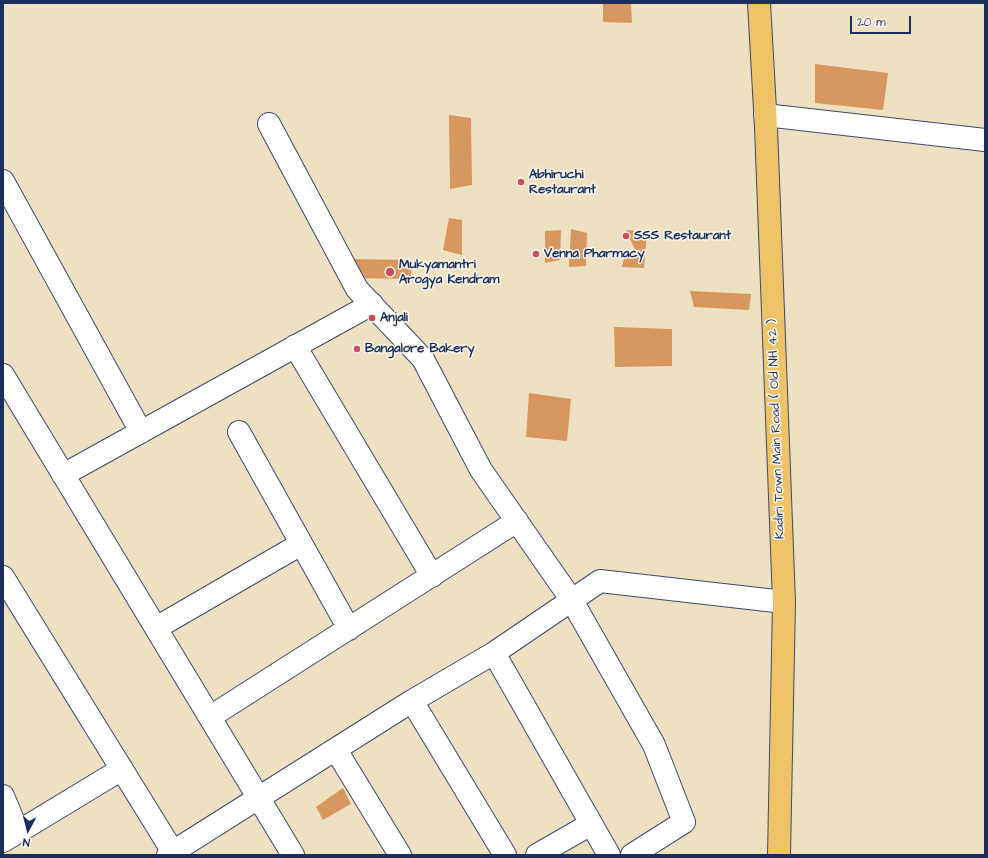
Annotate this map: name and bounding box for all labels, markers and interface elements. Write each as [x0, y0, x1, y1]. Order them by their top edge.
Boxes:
scale bar [852, 8, 913, 34]
text: 20 m [857, 14, 886, 31]
place label: Abhiruchi Restaurant [529, 167, 596, 198]
marker: Abhiruchi Restaurant [516, 177, 526, 187]
place label: SSS Restaurant [634, 228, 731, 244]
marker: SSS Restaurant [621, 231, 631, 241]
place label: Venna Pharmacy [544, 246, 645, 262]
marker: Venna Pharmacy [531, 249, 541, 259]
place label: Mukyamantri Arogya Kendram [399, 257, 499, 288]
marker: Mukyamantri Arogya Kendram [384, 266, 396, 278]
place label: Anjali [380, 310, 408, 326]
marker: Anjali [367, 313, 377, 323]
street label: Kadiri Town Main Road ( Old NH 42 ) [765, 319, 789, 539]
place label: Bangalore Bakery [365, 341, 475, 357]
marker: Bangalore Bakery [352, 344, 362, 354]
north arrow [8, 810, 48, 850]
text: N [22, 835, 31, 850]

